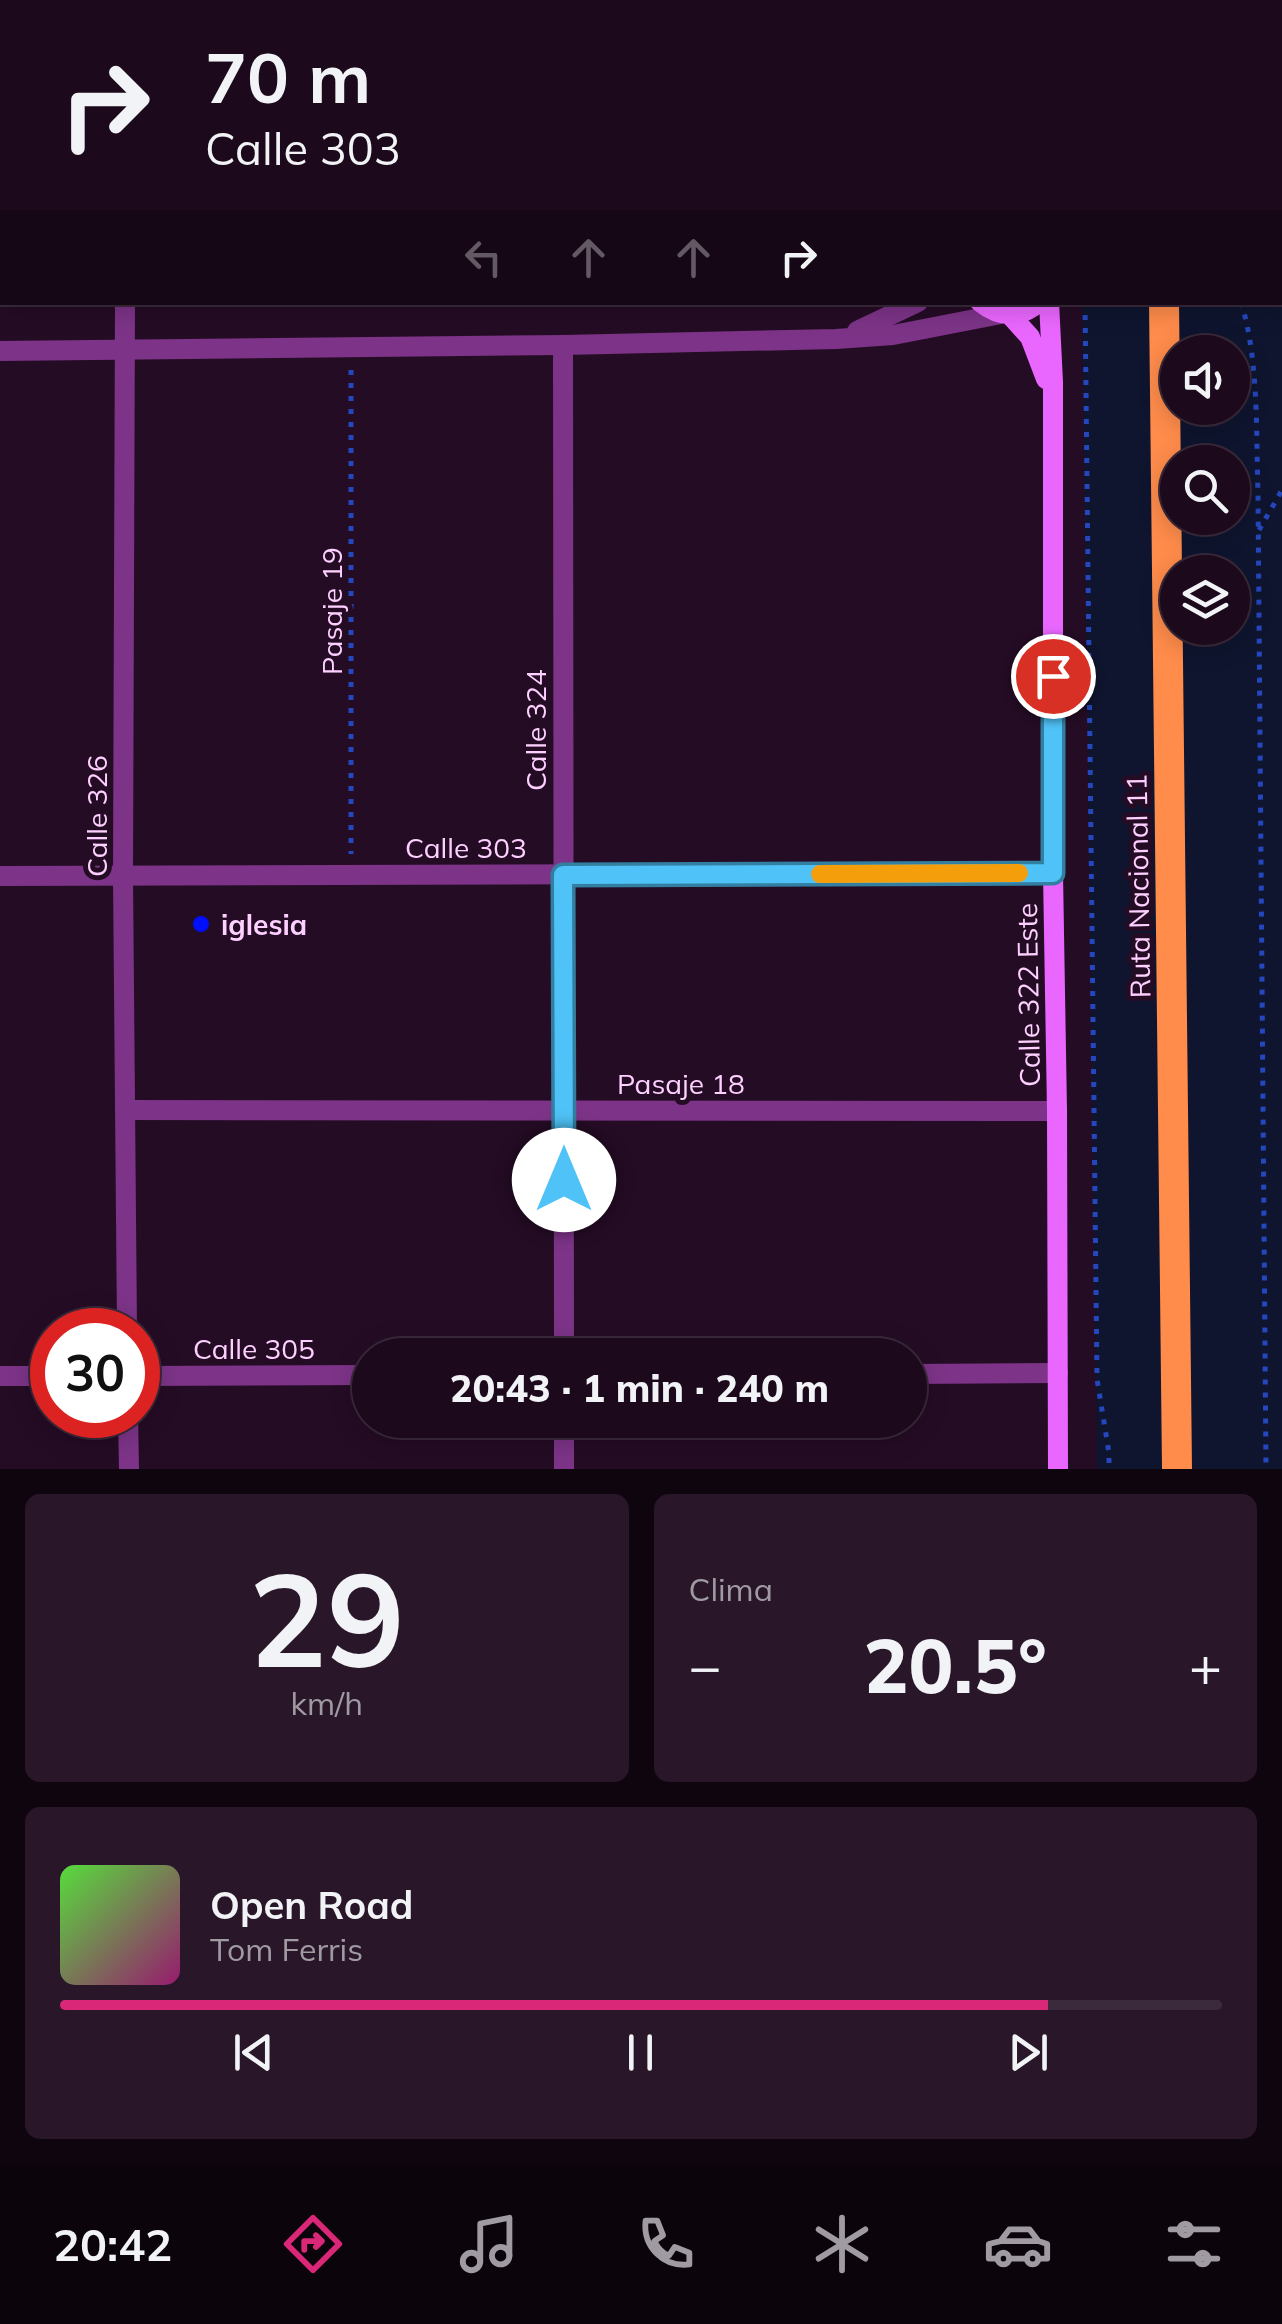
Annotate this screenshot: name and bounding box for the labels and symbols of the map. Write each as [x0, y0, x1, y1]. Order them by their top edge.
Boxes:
street label: Pasaje 19 [314, 547, 349, 675]
pin [1011, 634, 1096, 719]
street label: Calle 324 [518, 669, 553, 791]
street label: Calle 326 [79, 755, 114, 877]
street label: Ruta Nacional 11 [1119, 773, 1157, 999]
street label: Calle 303 [405, 830, 527, 865]
street label: Calle 322 Este [1009, 903, 1047, 1087]
place label: iglesia [221, 907, 307, 942]
marker: iglesia [190, 913, 212, 935]
street label: Pasaje 18 [617, 1066, 745, 1101]
position arrow [512, 1128, 616, 1232]
speed limit sign: 30 [30, 1308, 160, 1438]
street label: Calle 305 [193, 1331, 315, 1366]

